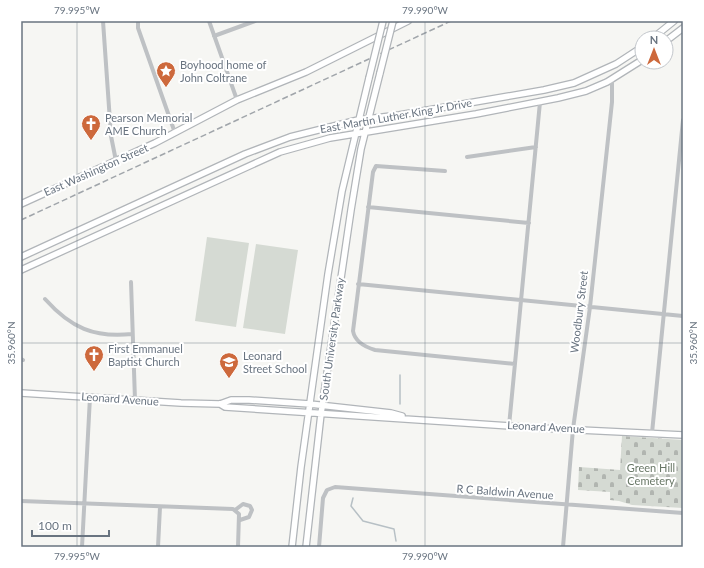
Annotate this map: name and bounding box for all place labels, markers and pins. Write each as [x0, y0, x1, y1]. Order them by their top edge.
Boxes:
place label: Boyhood home of John Coltrane [180, 58, 267, 84]
place icon: Boyhood home of John Coltrane [155, 60, 177, 88]
place label: Pearson Memorial AME Church [105, 111, 192, 137]
church icon: Pearson Memorial AME Church [80, 113, 102, 141]
place label: First Emmanuel Baptist Church [108, 342, 183, 368]
church icon: First Emmanuel Baptist Church [83, 344, 105, 372]
place label: Leonard Street School [243, 349, 307, 375]
school or university icon: Leonard Street School [218, 351, 240, 379]

